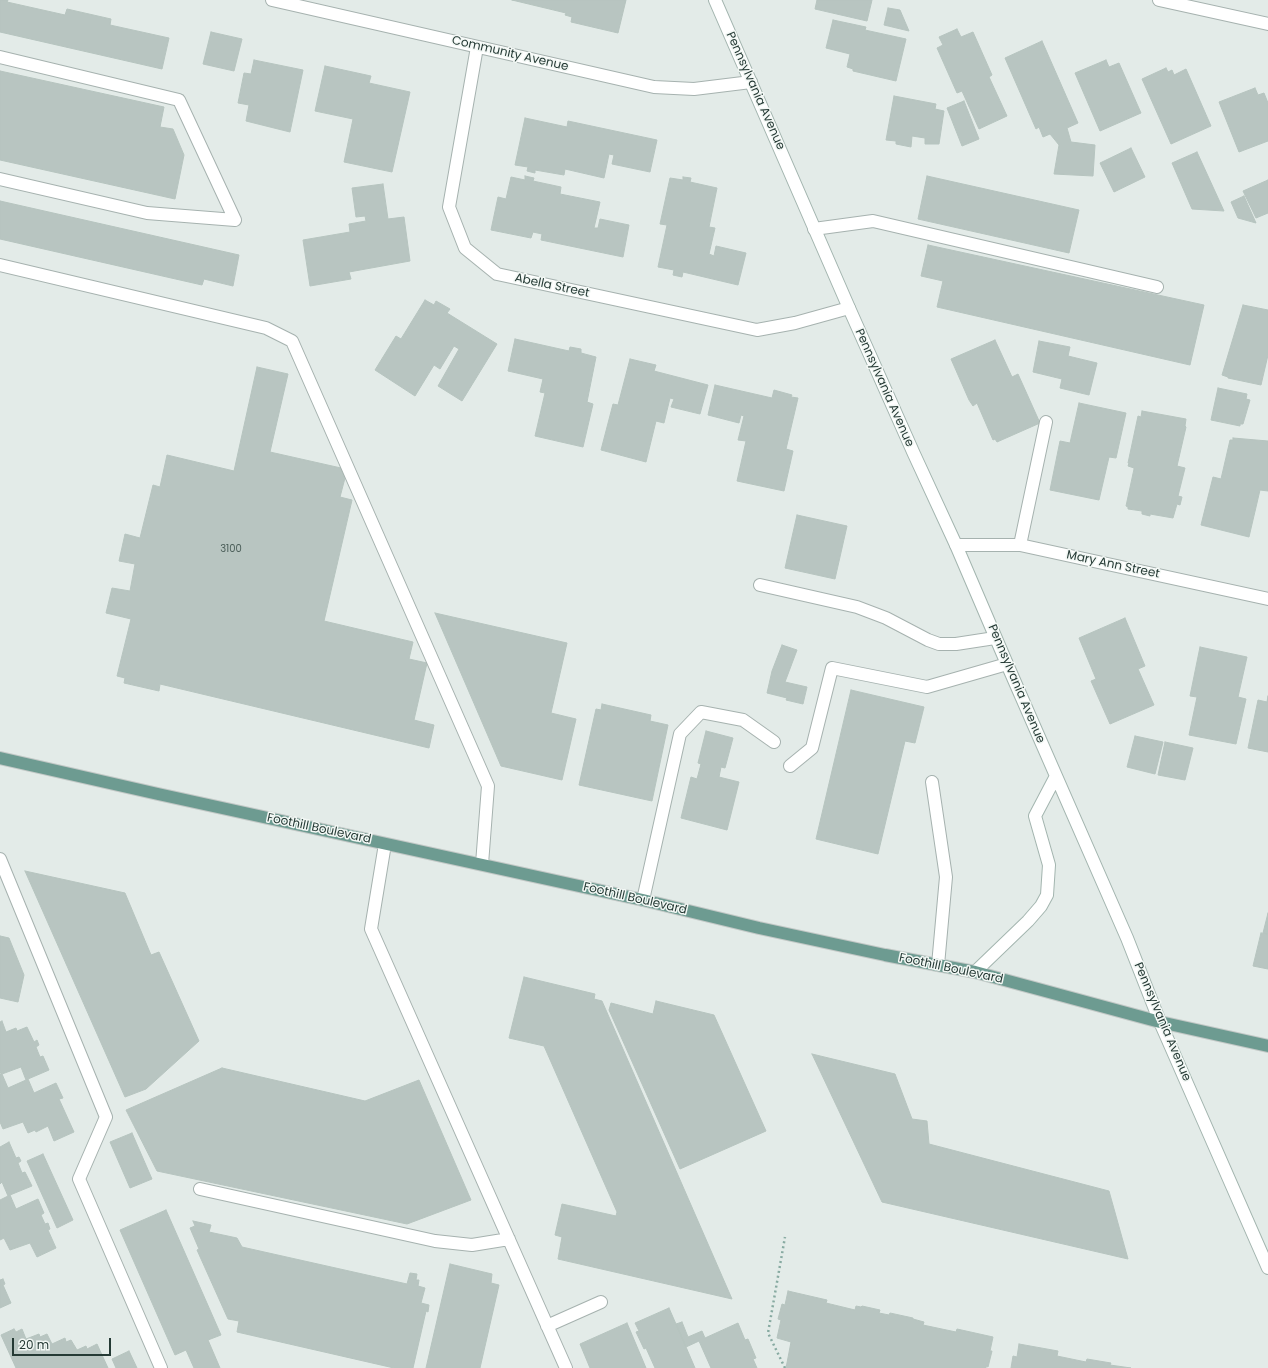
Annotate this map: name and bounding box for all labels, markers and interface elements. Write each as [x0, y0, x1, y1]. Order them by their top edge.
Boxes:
street label: Pennsylvania Avenue [722, 30, 788, 152]
street label: Community Avenue [450, 34, 570, 74]
street label: Abella Street [513, 271, 591, 301]
street label: Pennsylvania Avenue [851, 327, 917, 449]
house number: 3100 [220, 543, 242, 555]
street label: Mary Ann Street [1065, 548, 1161, 582]
street label: Pennsylvania Avenue [984, 622, 1048, 746]
street label: Foothill Boulevard [266, 811, 372, 847]
street label: Foothill Boulevard [582, 880, 688, 918]
street label: Foothill Boulevard [898, 951, 1004, 987]
street label: Pennsylvania Avenue [1130, 960, 1194, 1084]
scale bar [14, 1330, 113, 1356]
text: 20 m [19, 1336, 49, 1353]

